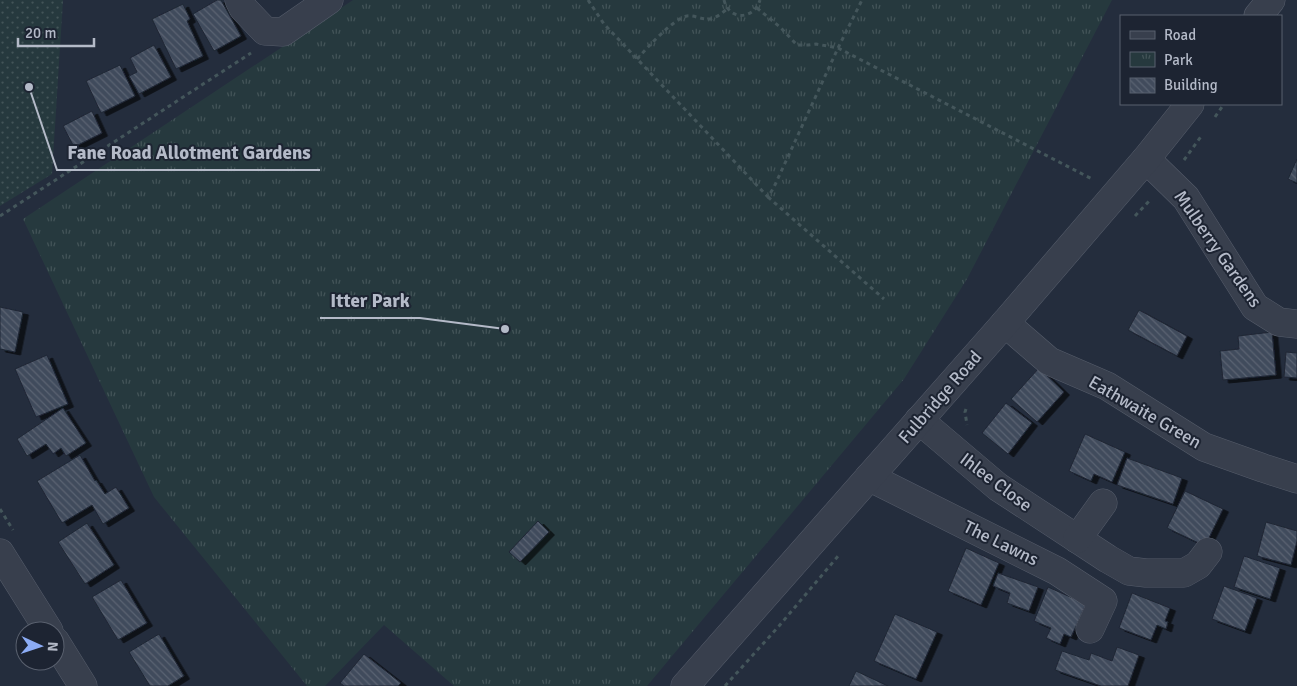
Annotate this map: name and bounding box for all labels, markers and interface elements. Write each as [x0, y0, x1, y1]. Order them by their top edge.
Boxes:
scale bar [18, 15, 94, 47]
legend [1120, 15, 1282, 105]
text: 20 m [25, 24, 56, 42]
text: Road [1164, 26, 1196, 44]
text: Park [1164, 51, 1193, 69]
text: Building [1164, 76, 1218, 94]
callout: Fane Road Allotment Gardens [57, 136, 320, 170]
text: Fane Road Allotment Gardens [67, 141, 311, 165]
street label: Mulberry Gardens [1170, 186, 1267, 312]
callout: Itter Park [320, 284, 420, 318]
text: Itter Park [330, 289, 410, 313]
street label: Fulbridge Road [894, 346, 986, 448]
street label: Eathwaite Green [1085, 371, 1205, 453]
street label: Ihlee Close [956, 448, 1036, 516]
street label: The Lawns [960, 515, 1042, 571]
north arrow [15, 621, 65, 671]
text: N [44, 641, 61, 652]

